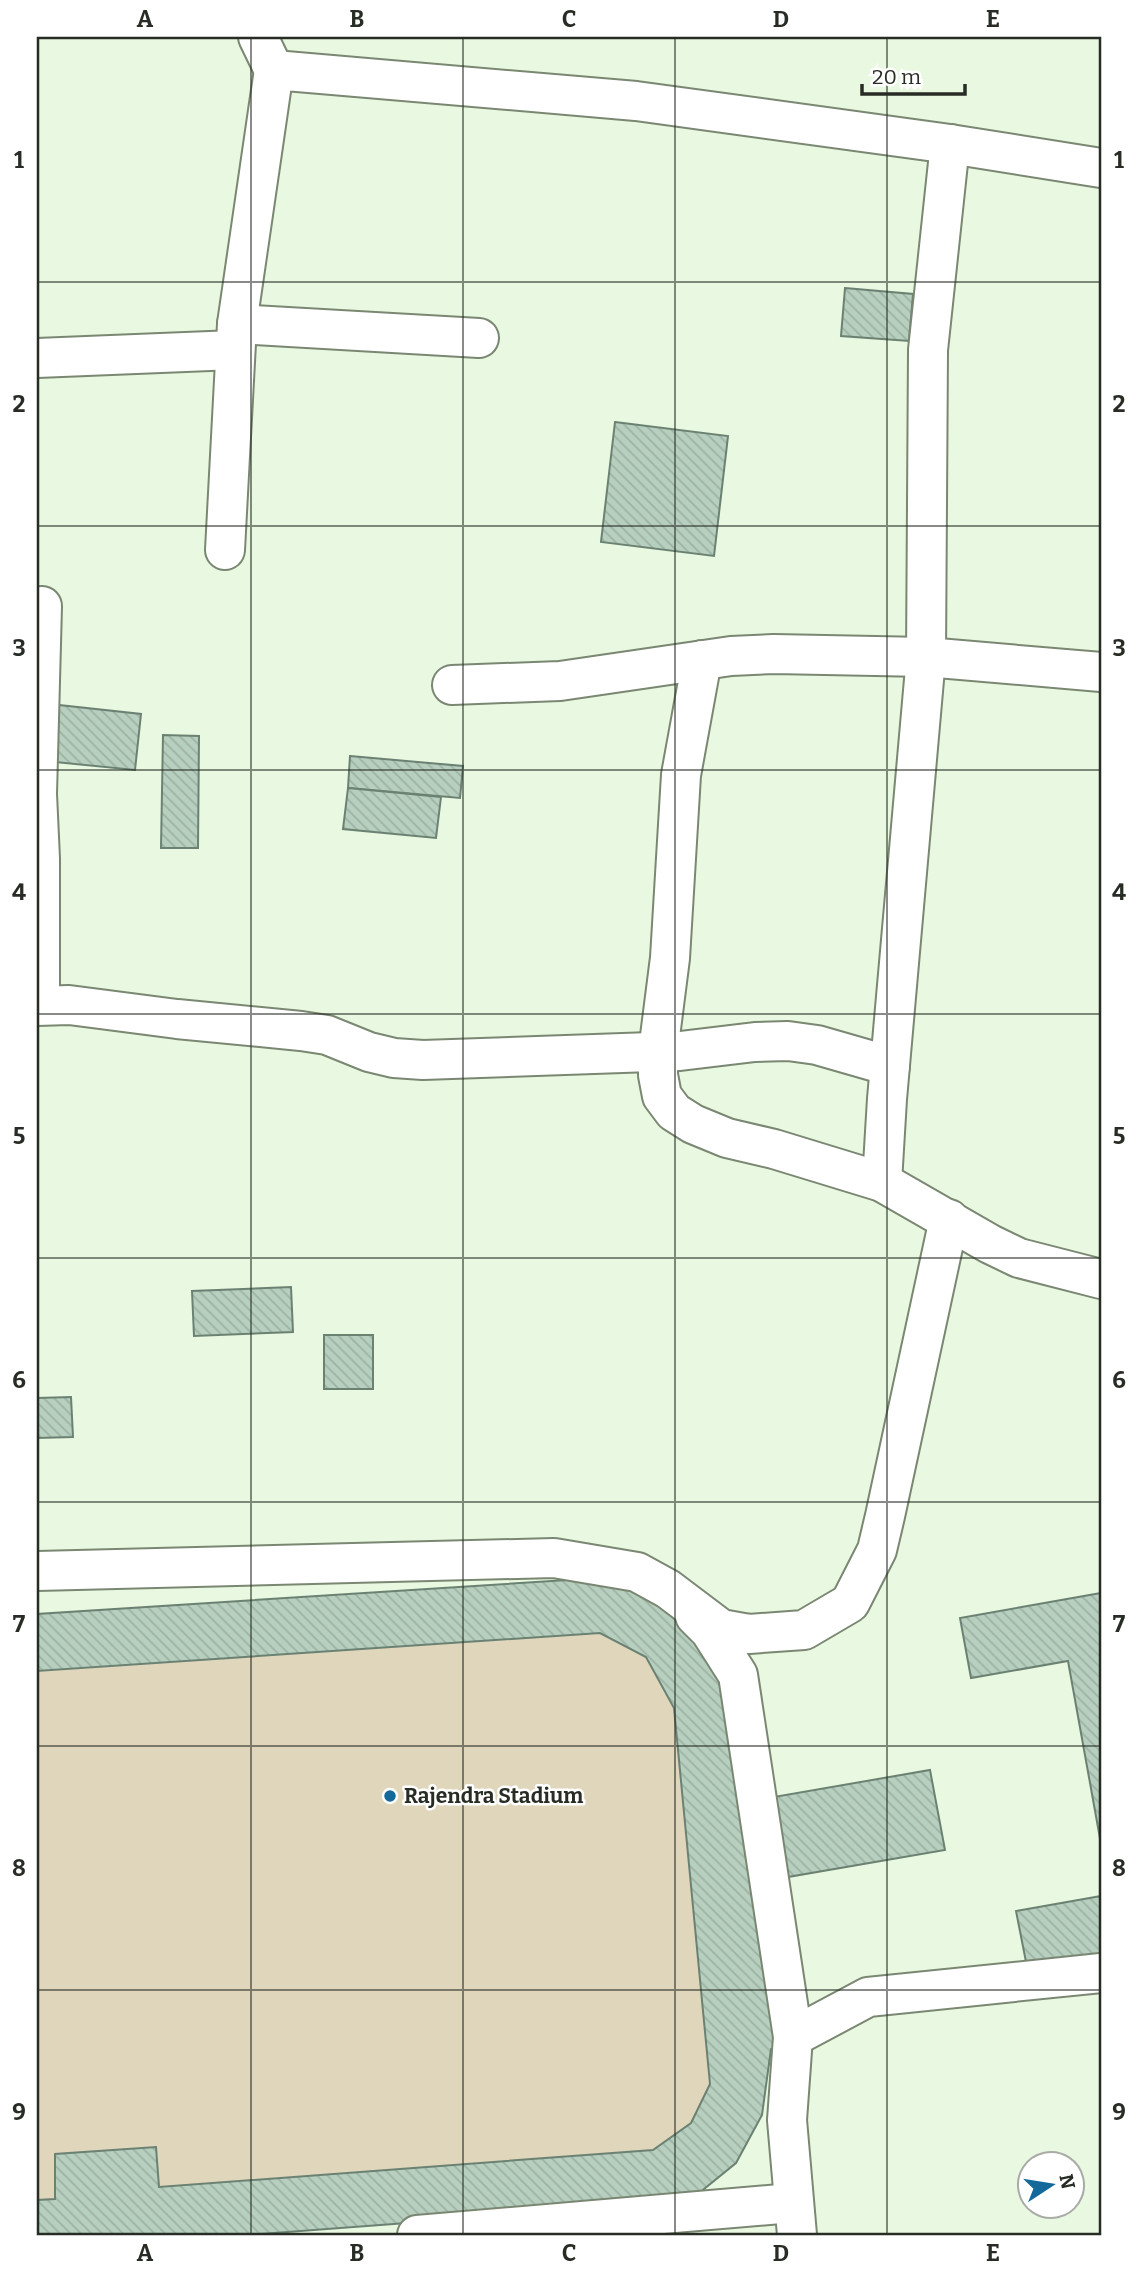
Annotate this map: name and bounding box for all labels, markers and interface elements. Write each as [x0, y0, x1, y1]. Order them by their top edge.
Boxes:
text: A [137, 5, 154, 33]
text: B [350, 5, 364, 33]
text: C [562, 5, 576, 33]
text: D [773, 5, 789, 33]
text: E [986, 5, 1000, 33]
scale bar [862, 52, 965, 96]
text: 20 m [872, 64, 921, 90]
text: 1 [14, 146, 24, 174]
text: 1 [1114, 146, 1124, 174]
text: 2 [13, 390, 26, 418]
text: 2 [1113, 390, 1126, 418]
text: 3 [12, 634, 26, 662]
text: 3 [1112, 634, 1126, 662]
text: 4 [12, 878, 26, 906]
text: 4 [1112, 878, 1126, 906]
text: 5 [13, 1122, 25, 1150]
text: 5 [1113, 1122, 1125, 1150]
text: 6 [12, 1366, 26, 1394]
text: 6 [1112, 1366, 1126, 1394]
text: 7 [13, 1610, 26, 1638]
text: 7 [1113, 1610, 1126, 1638]
place label: Rajendra Stadium [404, 1783, 583, 1809]
marker: Rajendra Stadium [382, 1788, 398, 1804]
text: 8 [12, 1854, 26, 1882]
text: 8 [1112, 1854, 1126, 1882]
text: 9 [12, 2098, 26, 2126]
text: 9 [1112, 2098, 1126, 2126]
north arrow [1016, 2150, 1086, 2220]
text: N [1054, 2172, 1080, 2191]
text: A [137, 2239, 154, 2267]
text: B [350, 2239, 364, 2267]
text: C [562, 2239, 576, 2267]
text: D [773, 2239, 789, 2267]
text: E [986, 2239, 1000, 2267]

